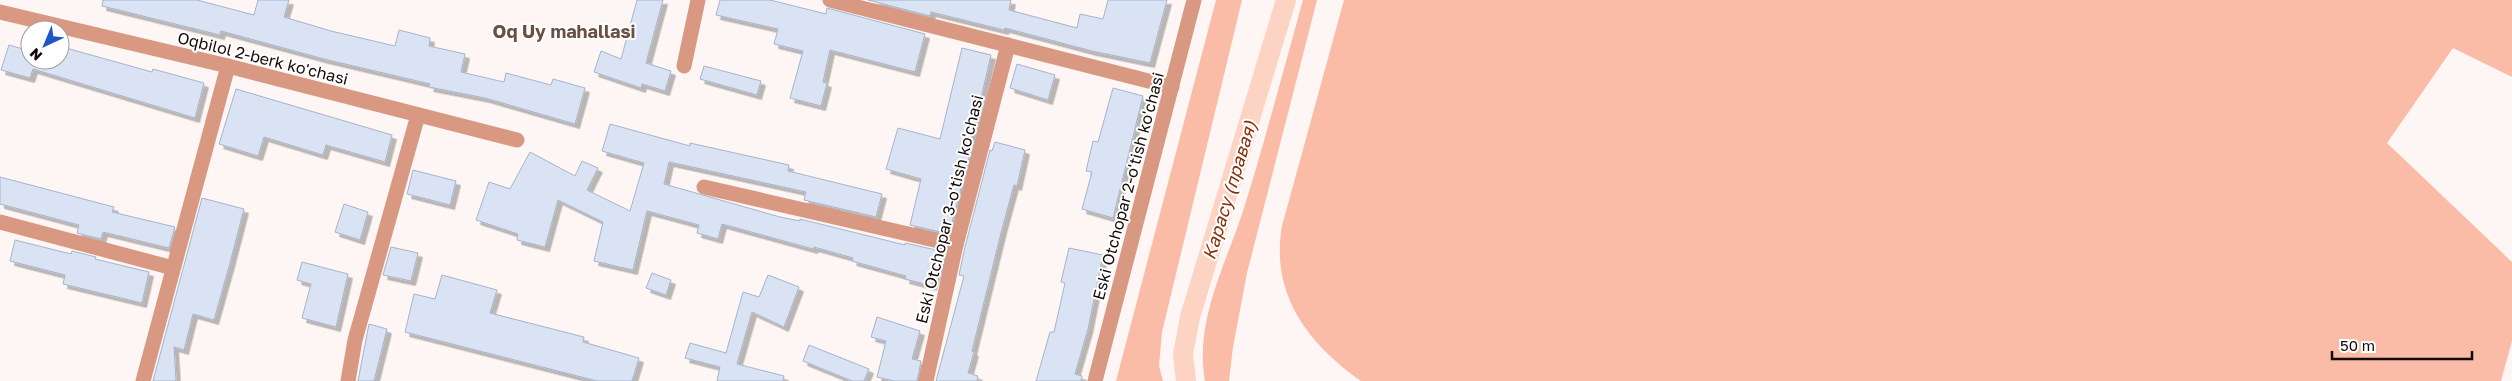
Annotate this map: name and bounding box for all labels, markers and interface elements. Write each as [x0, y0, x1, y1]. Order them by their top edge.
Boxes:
north arrow [20, 20, 70, 70]
district label: Oq Uy mahallasi [493, 20, 636, 42]
street label: Oqbilol 2-berk ko'chasi [176, 27, 350, 89]
text: N [26, 45, 45, 65]
street label: Eski Otchopar 2-o'tish ko'chasi [1088, 70, 1168, 302]
street label: Eski Otchopar 3-o'tish ko'chasi [911, 93, 987, 325]
water label: Карасу (правая) [1197, 118, 1261, 262]
scale bar [2332, 328, 2472, 360]
text: 50 m [2340, 336, 2375, 354]

